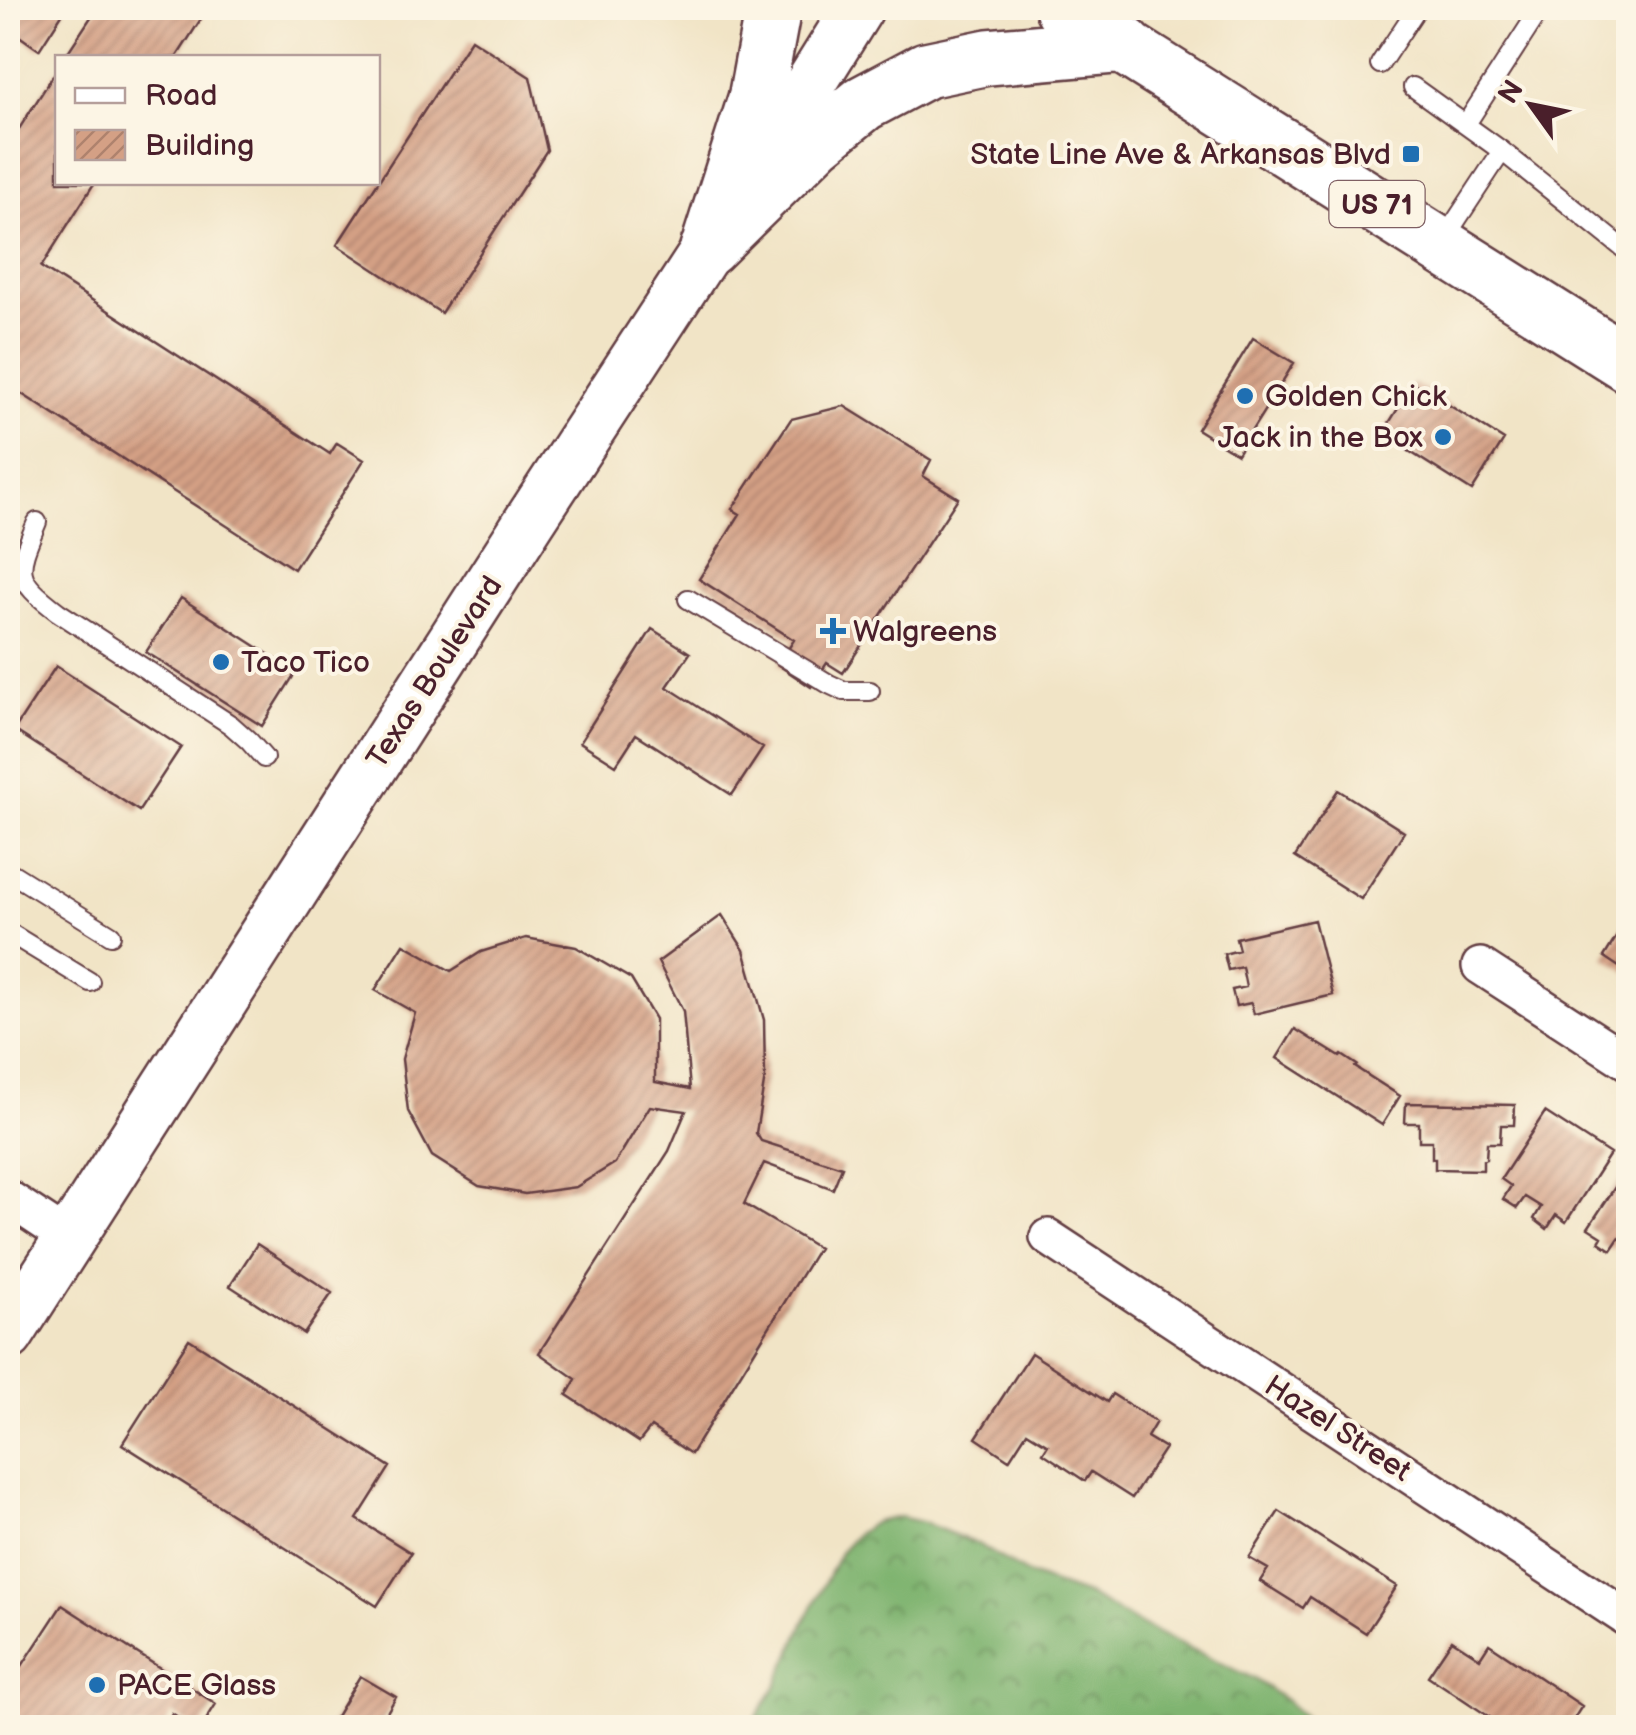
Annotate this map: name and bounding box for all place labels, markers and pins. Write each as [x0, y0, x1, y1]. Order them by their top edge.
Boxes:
place label: State Line Ave & Arkansas Blvd [970, 137, 1391, 173]
marker: State Line Ave & Arkansas Blvd [1400, 143, 1422, 165]
place label: Golden Chick [1265, 379, 1447, 415]
marker: Golden Chick [1234, 385, 1256, 407]
place label: Jack in the Box [1218, 420, 1423, 456]
marker: Jack in the Box [1432, 426, 1454, 448]
place label: Walgreens [853, 614, 997, 650]
marker: Walgreens [822, 620, 844, 642]
place label: Taco Tico [241, 645, 370, 681]
marker: Taco Tico [210, 651, 232, 673]
place label: PACE Glass [117, 1668, 276, 1704]
marker: PACE Glass [86, 1674, 108, 1696]

